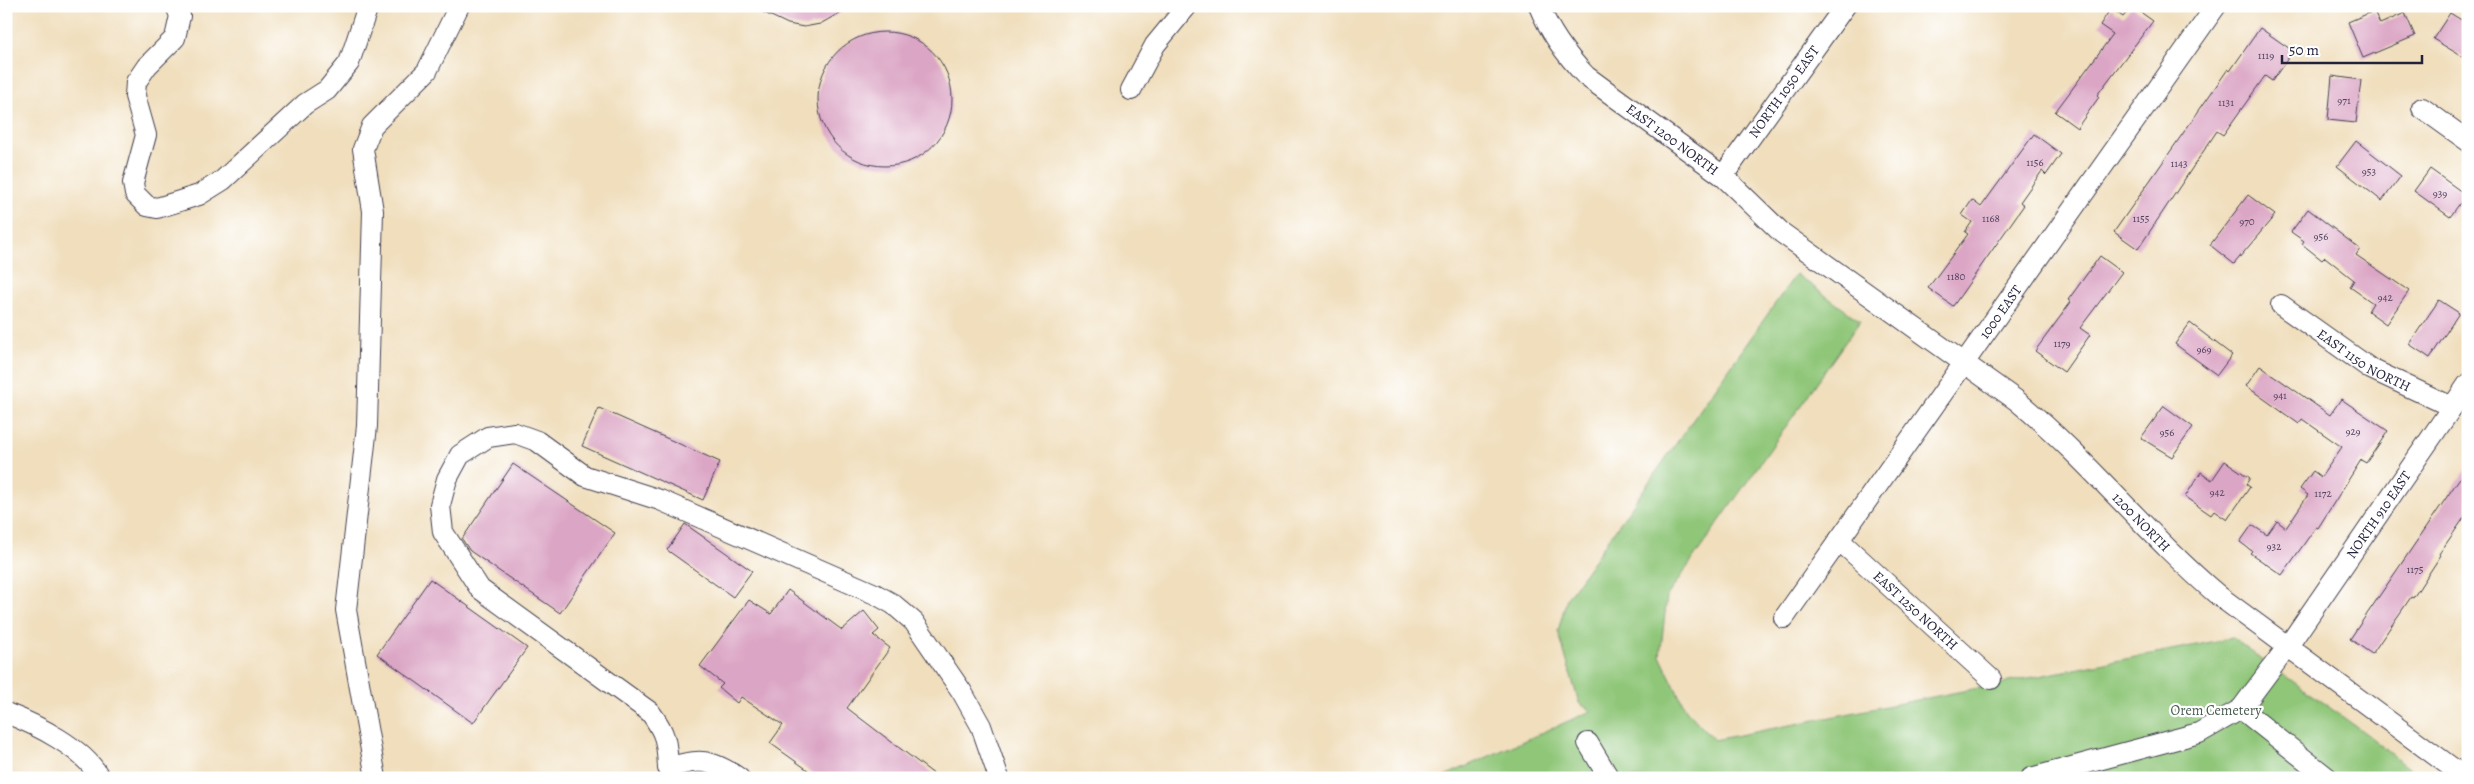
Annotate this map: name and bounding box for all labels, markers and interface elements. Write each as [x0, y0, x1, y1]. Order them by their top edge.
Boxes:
scale bar [2282, 32, 2422, 64]
text: 50 m [2289, 40, 2319, 60]
street label: NORTH 1050 EAST [1744, 42, 1824, 142]
house number: 1119 [2258, 48, 2274, 63]
house number: 971 [2337, 93, 2351, 108]
house number: 1131 [2218, 95, 2234, 110]
street label: EAST 1200 NORTH [1622, 99, 1722, 180]
house number: 1156 [2026, 155, 2044, 170]
house number: 1143 [2170, 156, 2188, 171]
house number: 953 [2362, 164, 2376, 179]
house number: 939 [2433, 186, 2447, 201]
house number: 1168 [1982, 211, 2000, 226]
house number: 1155 [2133, 211, 2150, 226]
house number: 970 [2239, 214, 2255, 229]
house number: 956 [2314, 229, 2328, 244]
house number: 1180 [1947, 269, 1965, 284]
street label: 1000 EAST [1975, 281, 2026, 343]
house number: 942 [2377, 290, 2393, 305]
street label: EAST 1150 NORTH [2313, 325, 2414, 396]
house number: 1179 [2053, 336, 2071, 351]
house number: 969 [2196, 342, 2212, 357]
house number: 941 [2273, 388, 2287, 403]
house number: 929 [2345, 424, 2361, 439]
house number: 956 [2160, 425, 2174, 440]
street label: NORTH 910 EAST [2342, 467, 2416, 562]
house number: 942 [2209, 485, 2225, 500]
house number: 1172 [2314, 486, 2332, 501]
street label: 1200 NORTH [2108, 489, 2174, 556]
house number: 932 [2267, 539, 2281, 554]
house number: 1175 [2407, 562, 2424, 577]
street label: EAST 1250 NORTH [1869, 567, 1962, 654]
park label: Orem Cemetery [2171, 701, 2262, 720]

